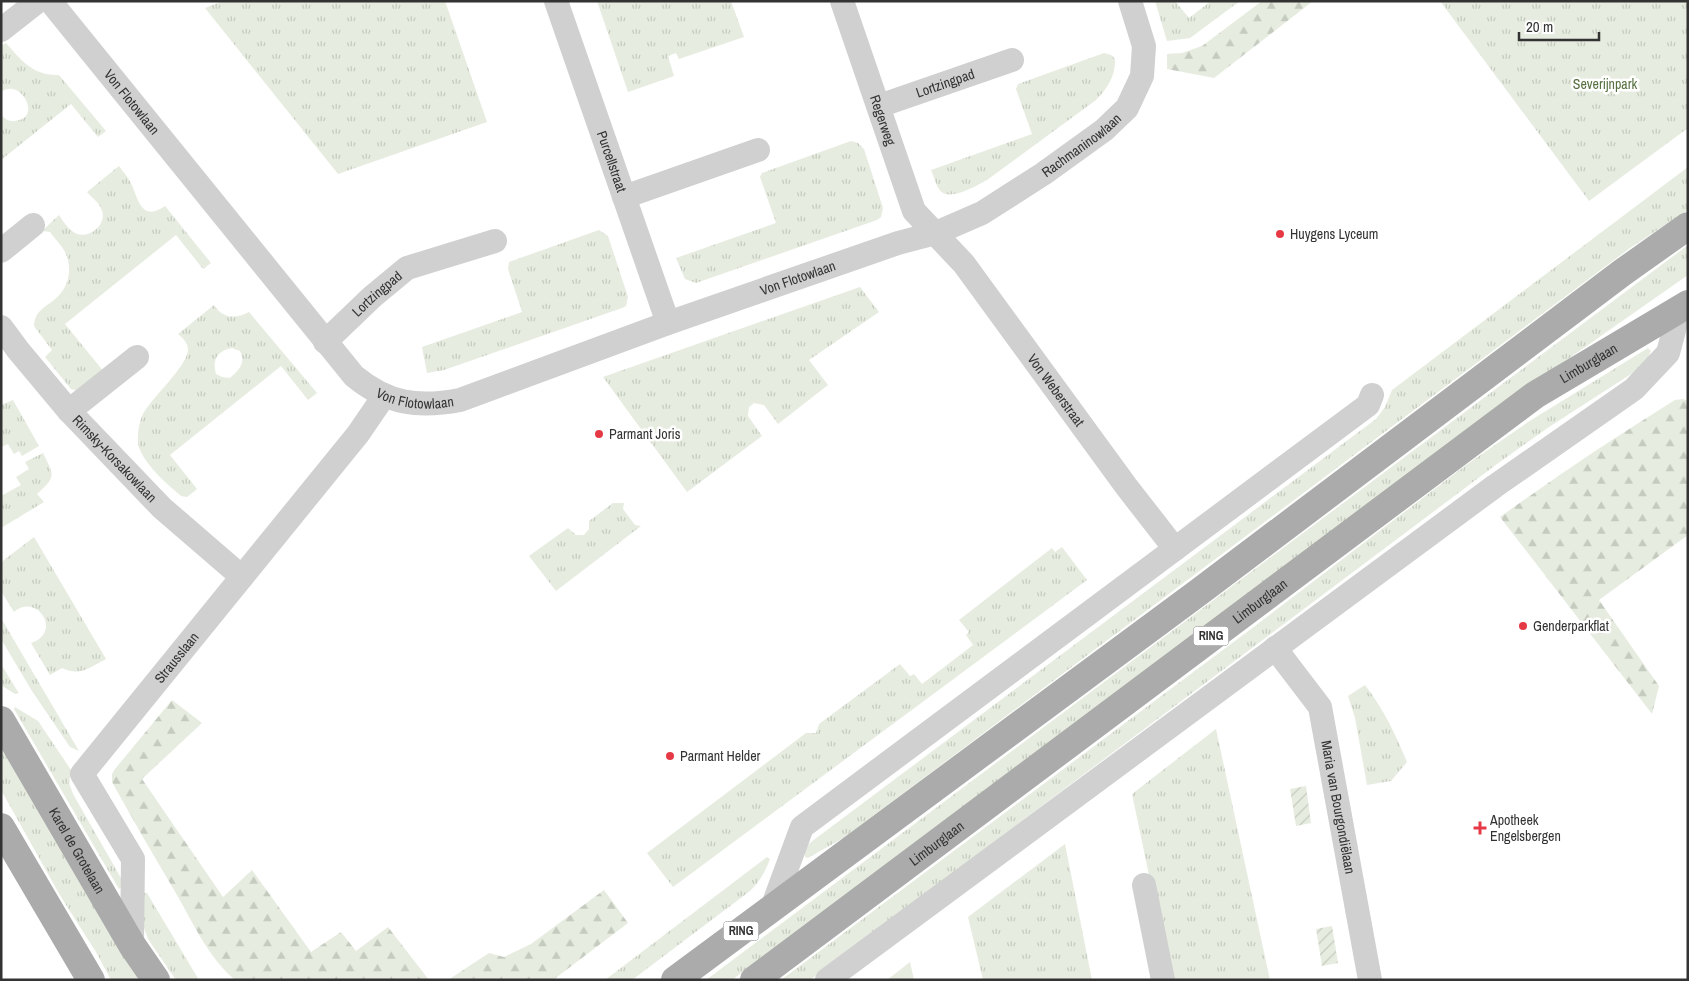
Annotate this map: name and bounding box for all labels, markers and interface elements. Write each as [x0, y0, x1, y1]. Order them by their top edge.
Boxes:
scale bar [1519, 10, 1599, 42]
text: 20 m [1526, 16, 1553, 37]
street label: Lortzingpad [914, 65, 977, 102]
street label: Von Flotowlaan [100, 66, 164, 138]
park label: Severijnpark [1573, 75, 1637, 93]
street label: Regerweg [866, 92, 900, 148]
street label: Rachmaninowlaan [1038, 109, 1125, 181]
street label: Purcellstraat [593, 128, 631, 195]
place label: Huygens Lyceum [1290, 225, 1378, 243]
marker: Huygens Lyceum [1274, 228, 1286, 240]
street label: Von Flotowlaan [758, 256, 838, 299]
street label: Lortzingpad [348, 267, 406, 320]
street label: Limburglaan [1556, 339, 1621, 387]
street label: Von Weberstraat [1024, 350, 1088, 430]
street label: Von Flotowlaan [373, 384, 455, 413]
street label: Rimsky-Korsakowlaan [69, 411, 161, 506]
place label: Parmant Joris [609, 425, 681, 443]
marker: Parmant Joris [593, 428, 605, 440]
street label: Limburglaan [1229, 575, 1291, 627]
place label: Genderparkflat [1533, 617, 1609, 635]
marker: Genderparkflat [1517, 620, 1529, 632]
road number: RING [1194, 626, 1228, 646]
street label: Strausslaan [150, 628, 203, 687]
street label: Maria van Bourgondiëlaan [1317, 739, 1359, 875]
place label: Parmant Helder [680, 747, 761, 765]
marker: Parmant Helder [664, 750, 676, 762]
street label: Karel de Grotelaan [45, 804, 109, 897]
place label: Apotheek Engelsbergen [1489, 811, 1561, 845]
street label: Limburglaan [906, 817, 967, 870]
marker: Apotheek Engelsbergen [1474, 822, 1486, 834]
road number: RING [724, 921, 758, 940]

